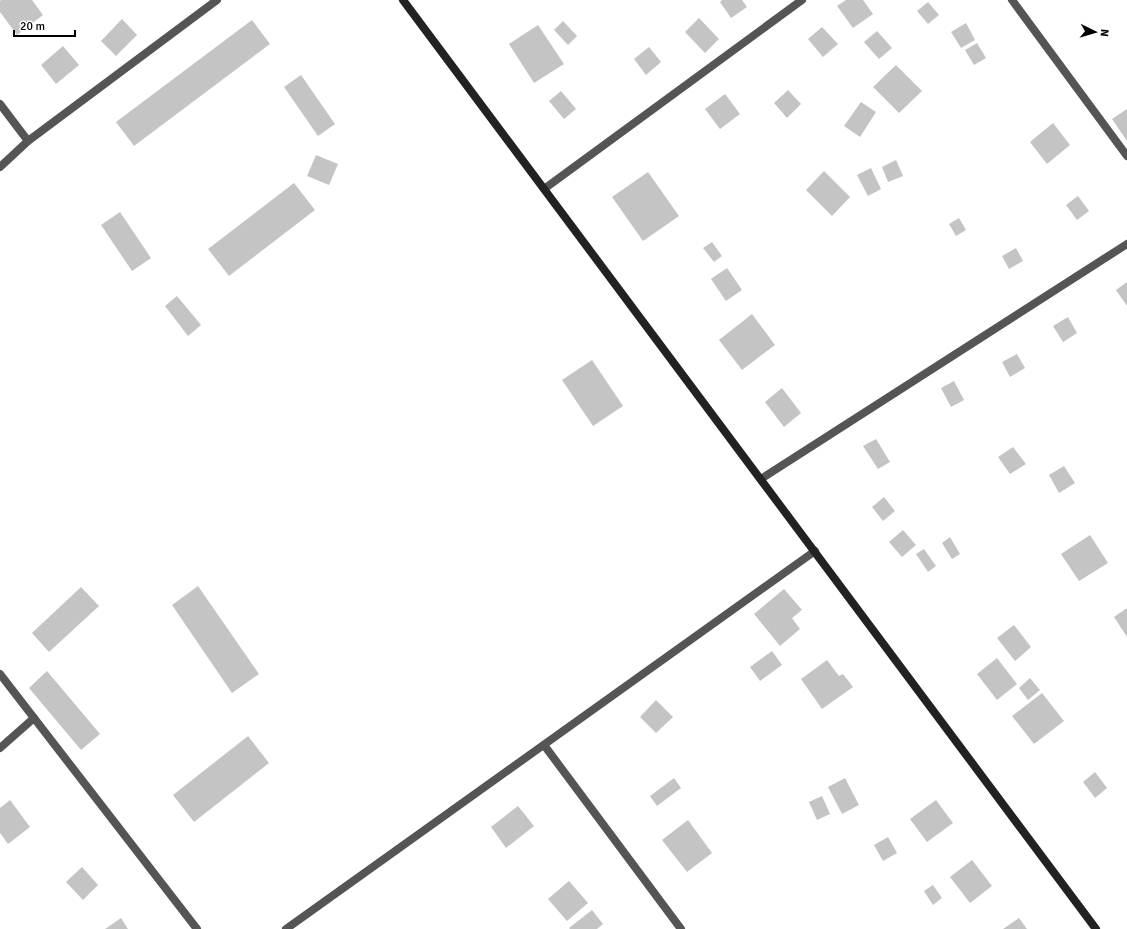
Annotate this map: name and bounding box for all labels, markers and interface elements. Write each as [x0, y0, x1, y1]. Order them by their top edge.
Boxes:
scale bar [14, 12, 75, 38]
north arrow [1075, 12, 1115, 52]
text: 20 m [20, 19, 45, 34]
text: N [1098, 28, 1111, 37]

